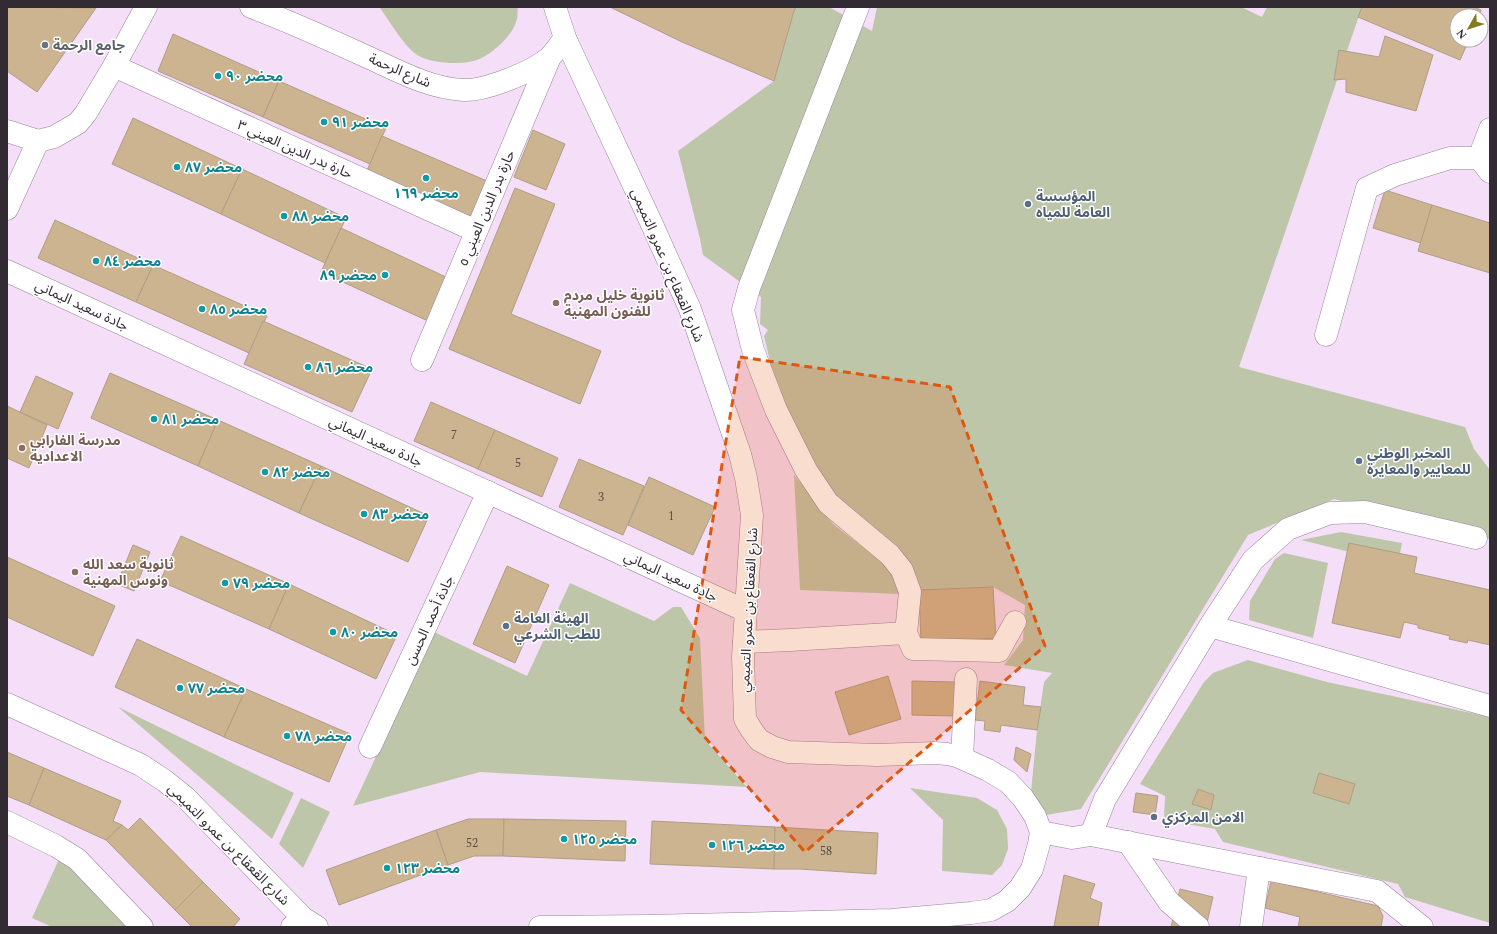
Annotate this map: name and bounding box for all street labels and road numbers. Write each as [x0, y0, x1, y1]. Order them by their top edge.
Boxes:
street label: شارع الرحمة [365, 48, 434, 93]
street label: حارة بدر الدين العيني ٣ [234, 115, 356, 185]
street label: حارة بدر الدين العيني ٥ [452, 147, 521, 270]
street label: شارع القعقاع بن عمرو التميمي [625, 185, 710, 346]
street label: جادة سعيد اليماني [31, 275, 132, 337]
street label: جادة سعيد اليماني [325, 411, 426, 473]
street label: شارع القعقاع بن عمرو التميمي [734, 527, 764, 693]
street label: جادة سعيد اليماني [620, 546, 721, 608]
street label: جادة أحمد الحسن [399, 572, 459, 668]
street label: شارع القعقاع بن عمرو التميمي [163, 778, 295, 910]

